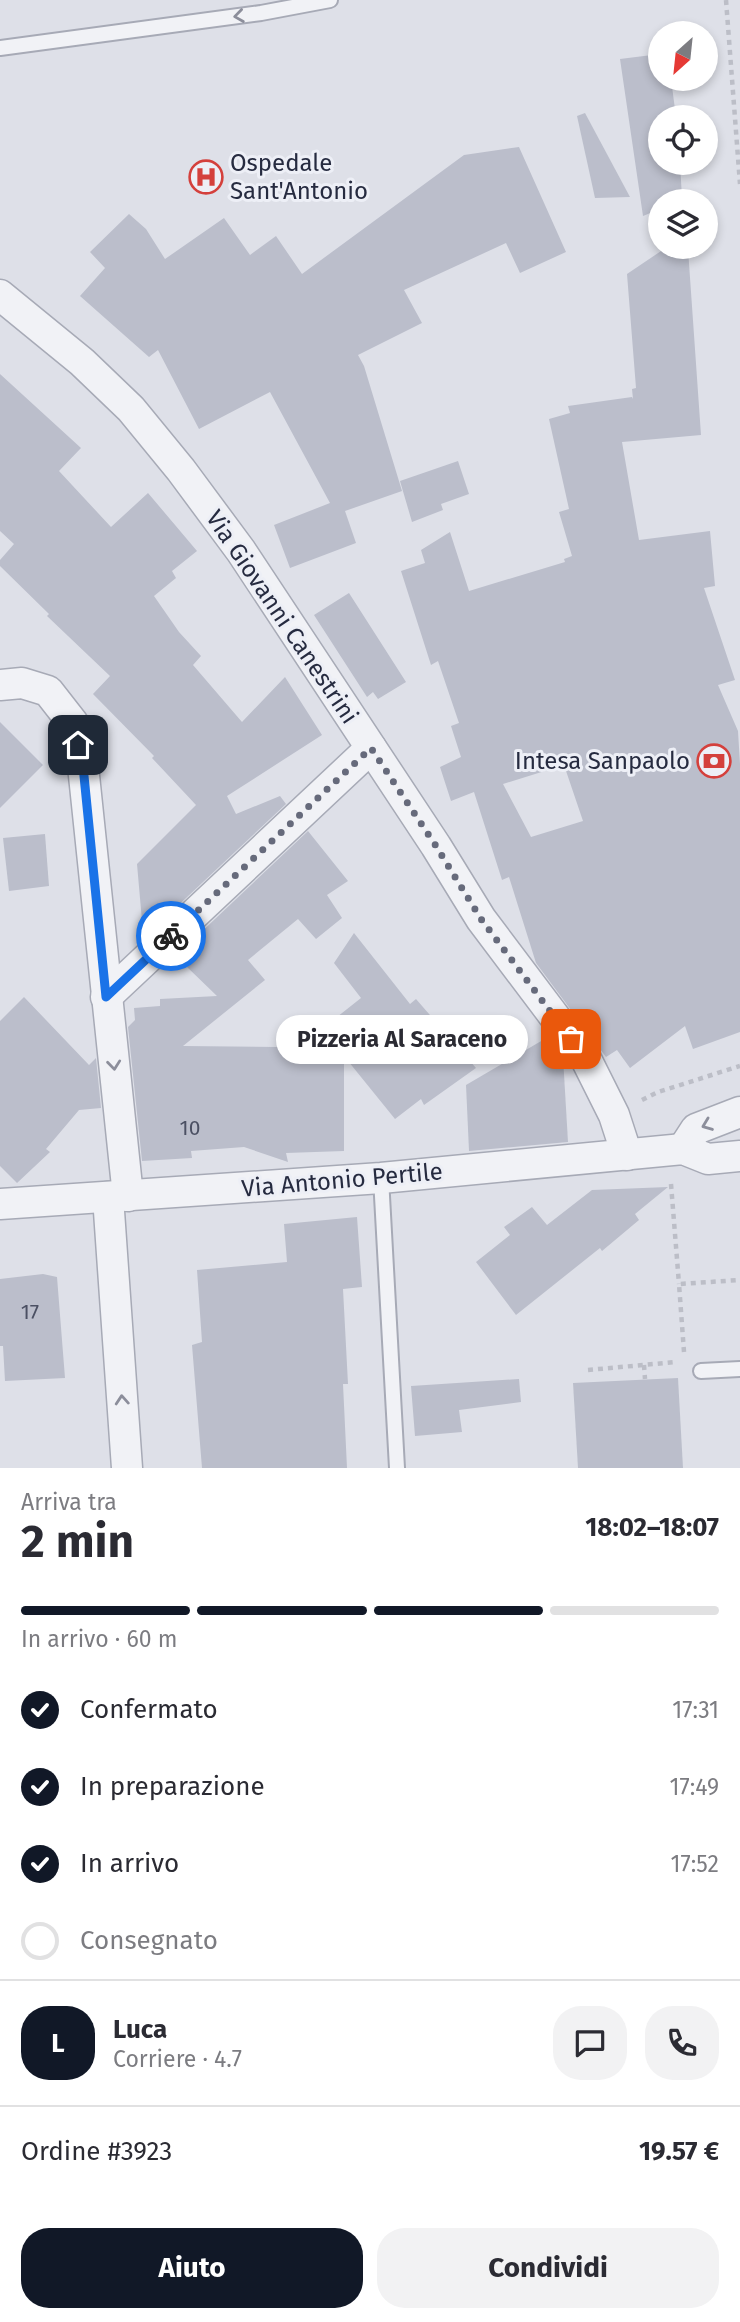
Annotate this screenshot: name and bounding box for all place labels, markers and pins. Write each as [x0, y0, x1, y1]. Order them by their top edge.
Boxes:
place label: Ospedale Sant'Antonio [230, 149, 368, 205]
hospital icon: Ospedale Sant'Antonio [187, 158, 225, 196]
pin [48, 715, 108, 775]
bank icon: Intesa Sanpaolo [695, 742, 733, 780]
place label: Intesa Sanpaolo [515, 747, 690, 775]
pin [541, 1009, 601, 1069]
callout: Pizzeria Al Saraceno [277, 1014, 529, 1064]

